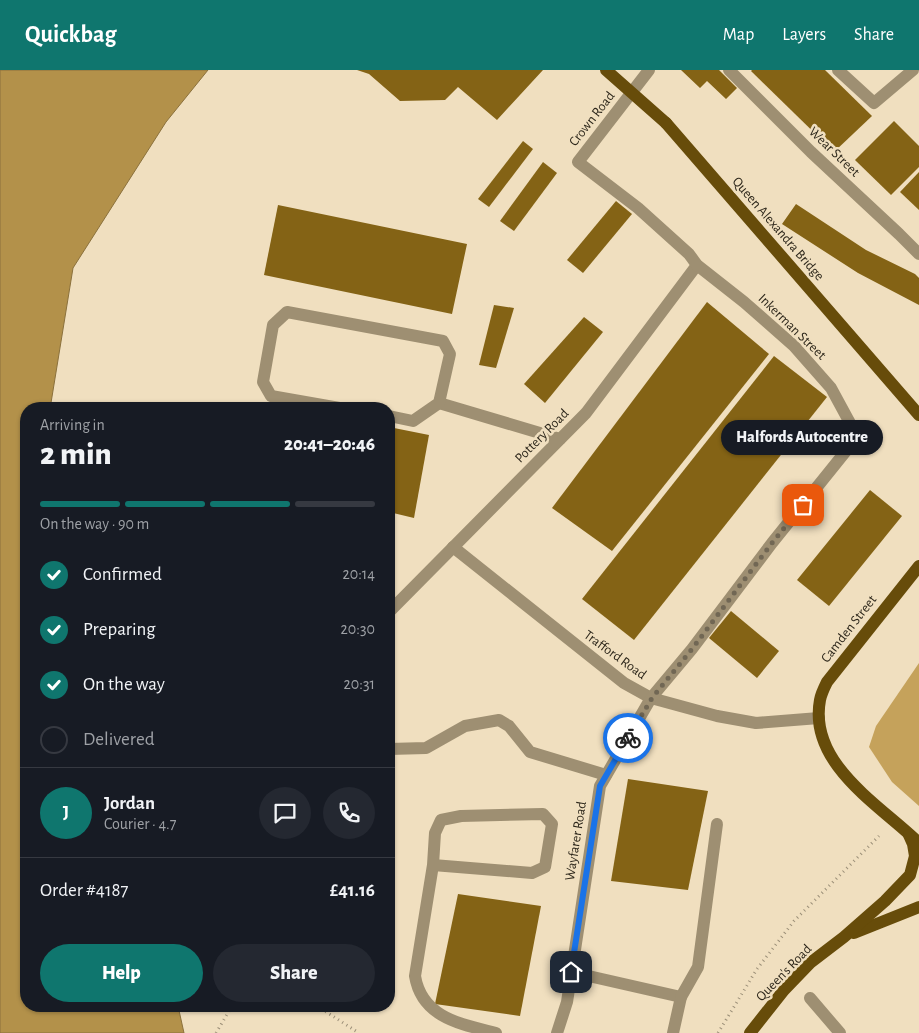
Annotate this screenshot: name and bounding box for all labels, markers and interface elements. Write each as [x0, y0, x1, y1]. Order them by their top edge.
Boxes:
text: Quickbag [25, 23, 117, 47]
text: Map [723, 26, 754, 44]
text: Layers [782, 26, 826, 44]
text: Share [854, 26, 894, 44]
street label: Crown Road [566, 89, 618, 149]
street label: Wear Street [806, 125, 862, 180]
street label: Queen Alexandra Bridge [729, 175, 827, 283]
street label: Inkerman Street [755, 291, 829, 363]
street label: Pottery Road [512, 406, 572, 466]
text: Arriving in [40, 417, 105, 433]
callout: Halfords Autocentre [722, 420, 884, 455]
text: Halfords Autocentre [736, 429, 868, 445]
text: 20:41–20:46 [284, 435, 375, 454]
text: 2 min [40, 438, 112, 470]
pin [782, 484, 824, 526]
icon: bag [789, 491, 817, 519]
text: On the way · 90 m [40, 516, 149, 532]
icon: check [40, 561, 68, 589]
text: Confirmed [83, 565, 162, 584]
text: 20:14 [342, 566, 375, 582]
street label: Camden Street [819, 592, 880, 665]
icon: check [40, 616, 68, 644]
text: Preparing [83, 620, 156, 639]
text: 20:30 [341, 621, 375, 637]
street label: Trafford Road [581, 628, 649, 682]
icon: check [40, 671, 68, 699]
text: On the way [83, 675, 165, 694]
text: 20:31 [344, 676, 375, 692]
courier [603, 713, 653, 763]
icon: bike [614, 724, 642, 752]
text: Delivered [83, 730, 155, 749]
button: chat [259, 787, 311, 839]
button: phone [323, 787, 375, 839]
text: Jordan [104, 794, 155, 813]
street label: Wayfarer Road [563, 800, 589, 882]
text: J [63, 803, 69, 822]
text: Courier · 4.7 [104, 816, 176, 832]
text: Order #4187 [40, 881, 128, 900]
text: £41.16 [330, 881, 375, 900]
street label: Queen's Road [754, 942, 814, 1004]
button: Help [40, 944, 203, 1002]
button: Share [213, 944, 375, 1002]
pin [550, 951, 592, 993]
icon: home [557, 958, 585, 986]

